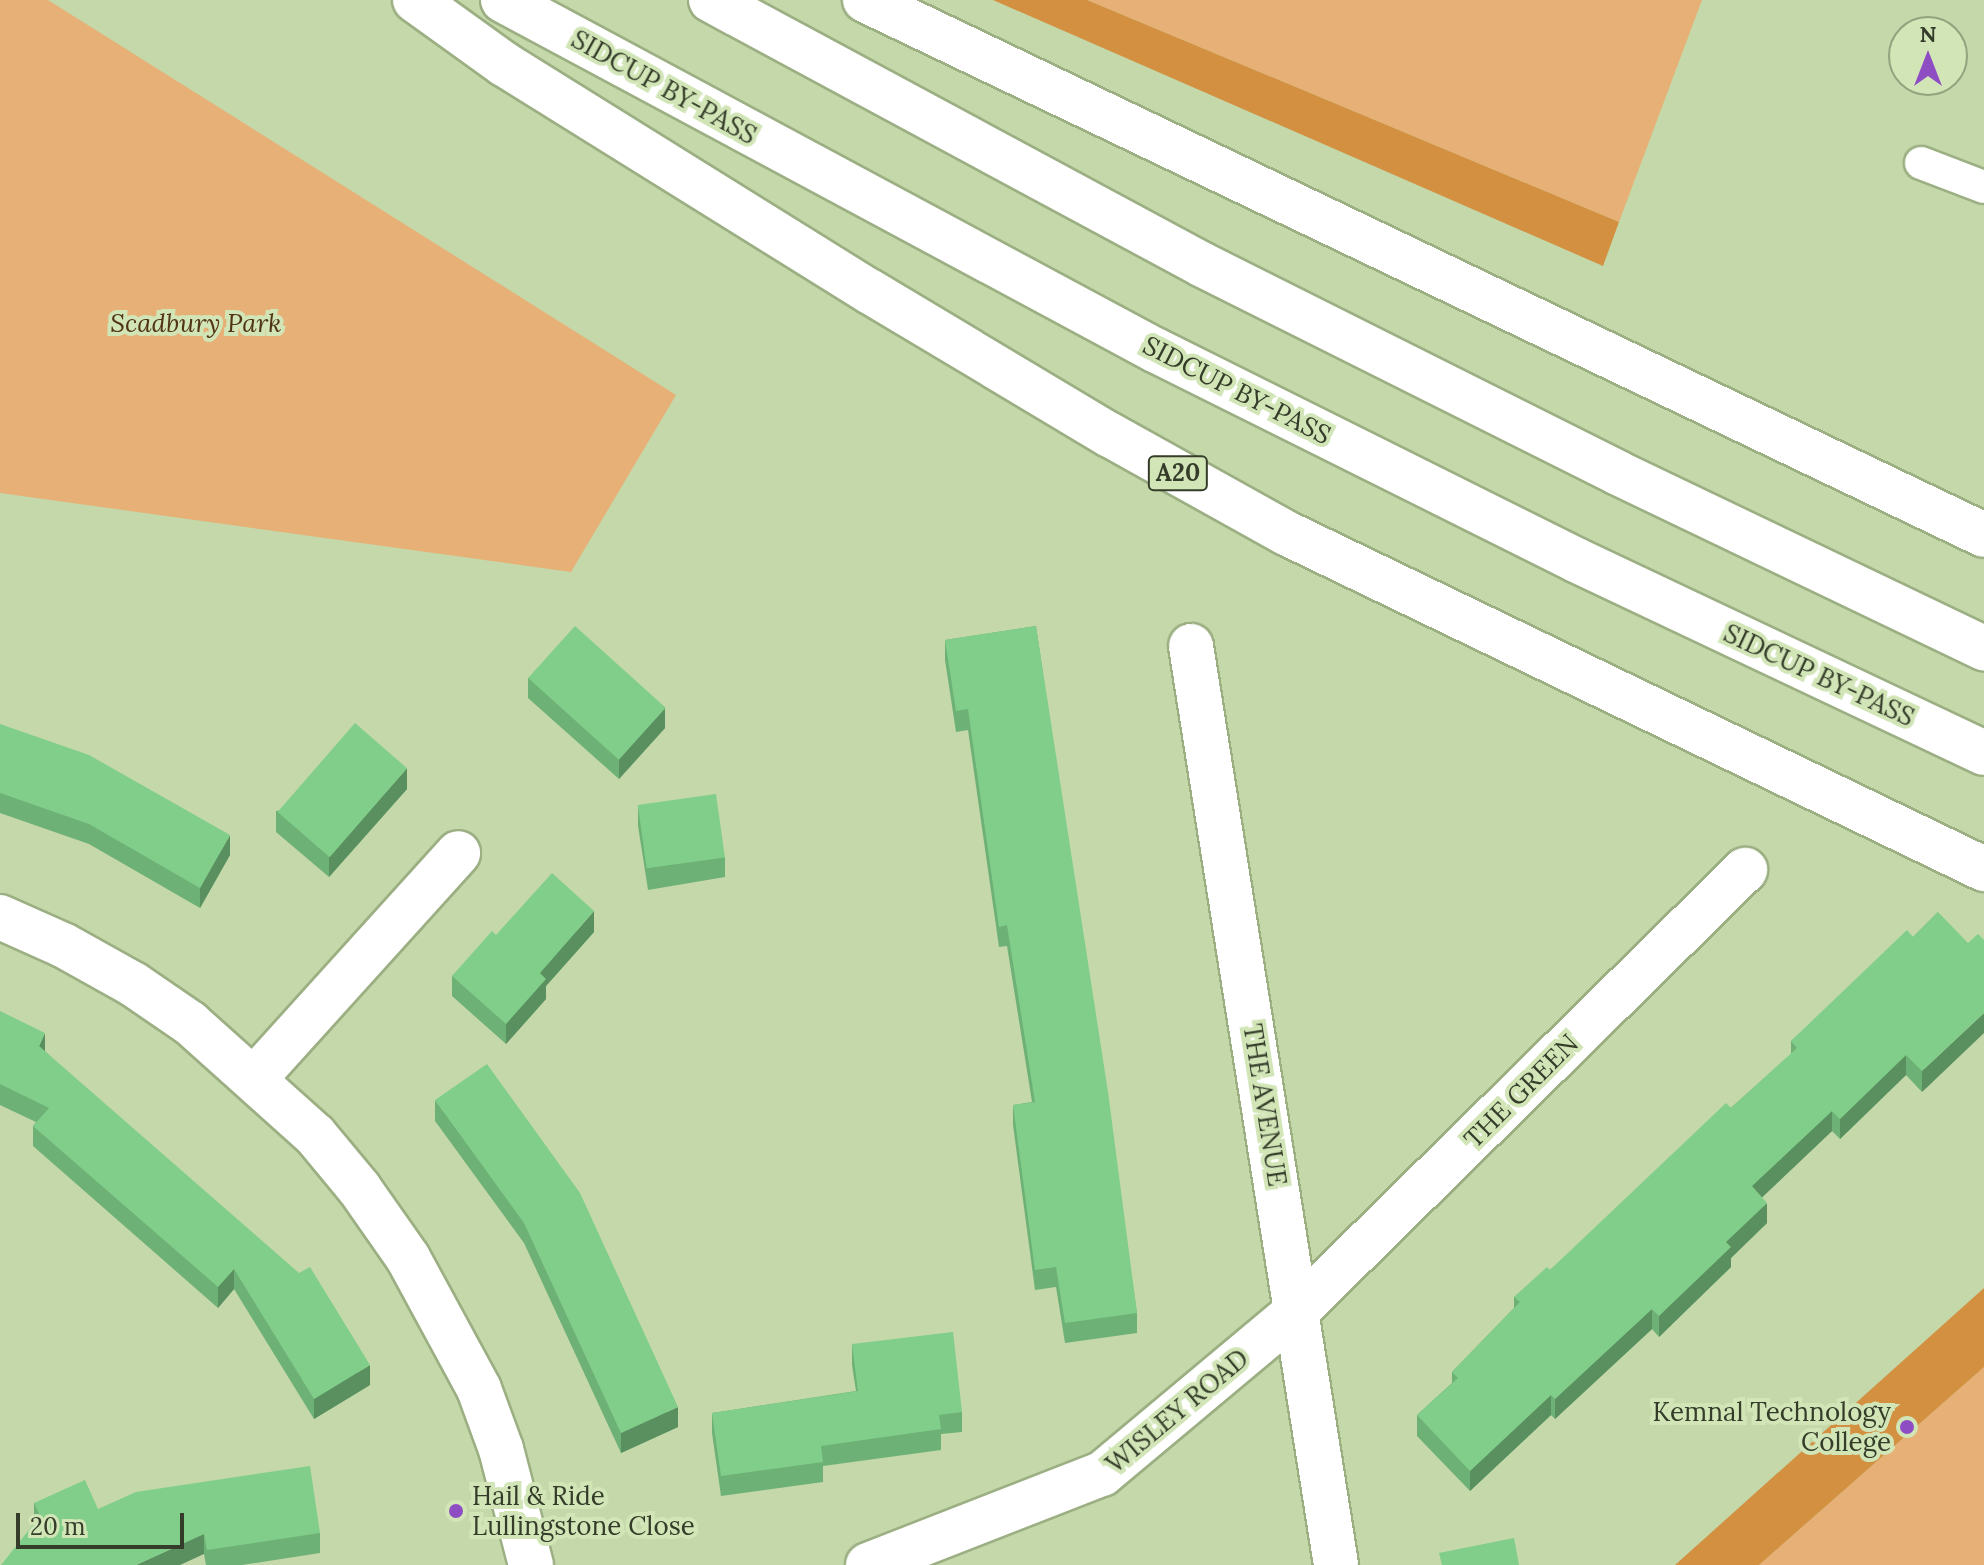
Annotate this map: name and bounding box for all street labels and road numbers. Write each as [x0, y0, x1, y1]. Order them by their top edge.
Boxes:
street label: SIDCUP BY-PASS [566, 23, 762, 151]
street label: SIDCUP BY-PASS [1138, 329, 1336, 451]
road number: A20 [1146, 453, 1210, 493]
street label: SIDCUP BY-PASS [1719, 617, 1919, 733]
street label: THE AVENUE [1237, 1022, 1293, 1188]
street label: THE GREEN [1458, 1028, 1584, 1154]
street label: WISLEY ROAD [1100, 1342, 1254, 1480]

